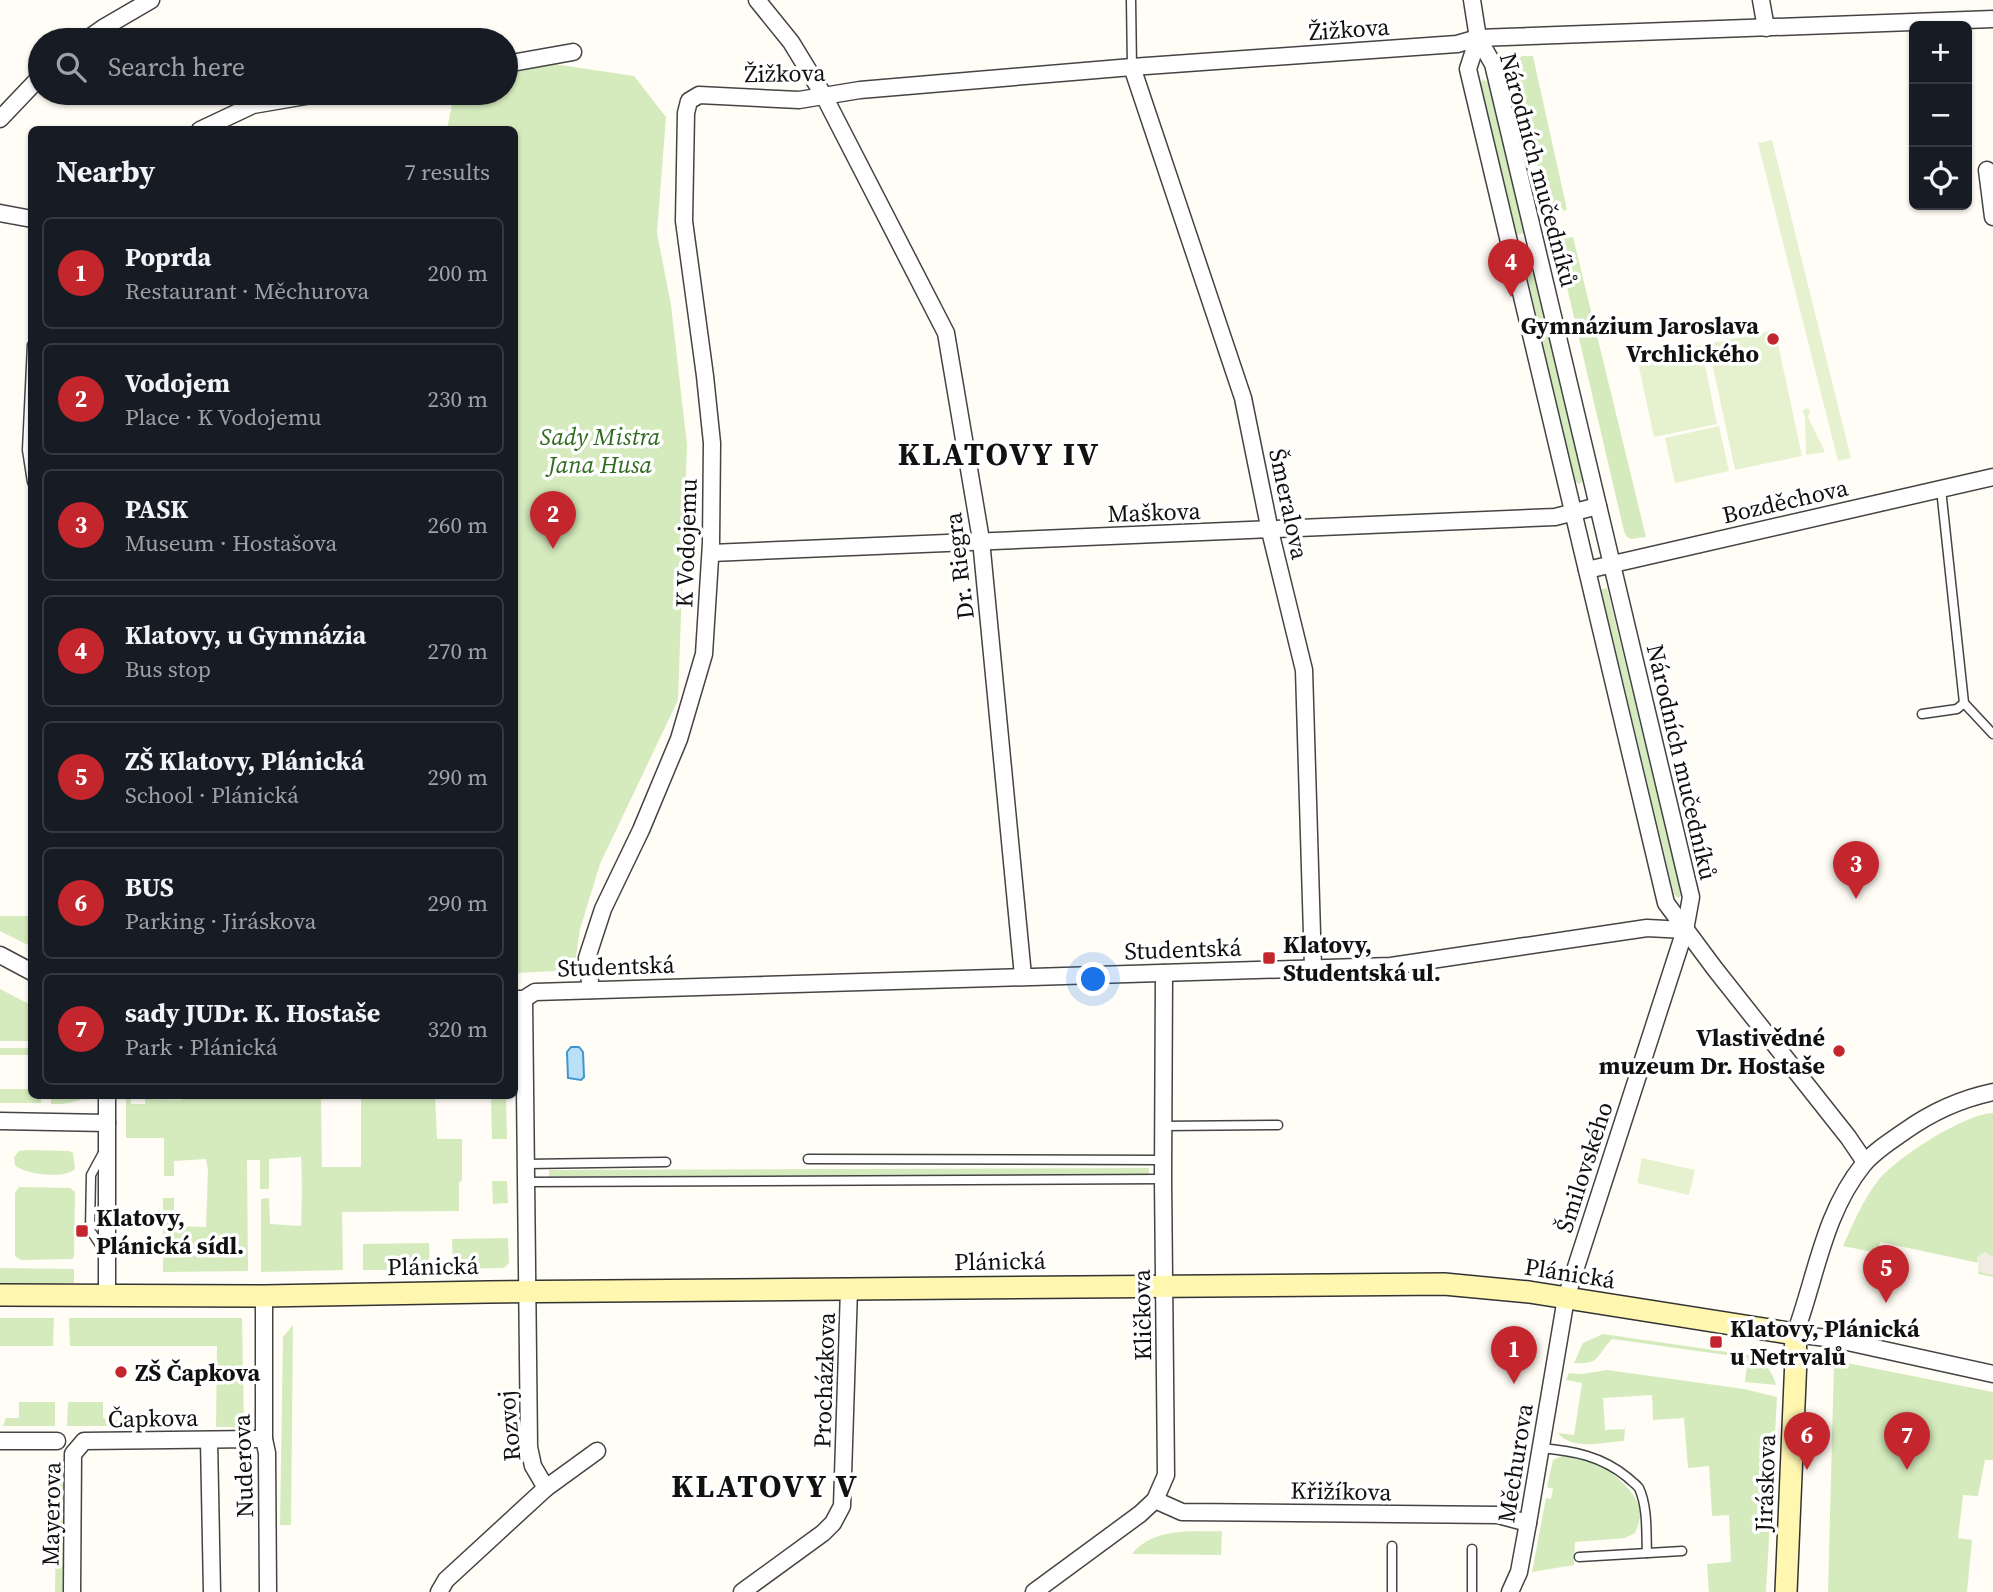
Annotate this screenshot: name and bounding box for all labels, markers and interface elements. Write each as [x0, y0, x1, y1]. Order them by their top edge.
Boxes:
street label: Žižkova [1307, 10, 1391, 48]
map controls [1909, 21, 1972, 210]
button: + [1909, 21, 1972, 84]
search box [28, 28, 518, 105]
icon: search [52, 48, 90, 86]
text: Search here [108, 49, 245, 85]
street label: Národních mučedníků [1492, 49, 1586, 291]
street label: Žižkova [744, 56, 827, 90]
button: − [1909, 84, 1972, 147]
button: locate [1909, 147, 1972, 210]
text: Nearby [56, 151, 155, 192]
text: 7 results [404, 156, 490, 188]
text: Poprda [125, 239, 211, 275]
pin: 4 [1488, 239, 1534, 297]
text: 1 [75, 257, 87, 289]
text: 200 m [427, 257, 488, 289]
text: Restaurant · Měchurova [125, 275, 369, 307]
place label: Gymnázium Jaroslava Vrchlického [1521, 309, 1759, 370]
marker: Gymnázium Jaroslava Vrchlického [1765, 331, 1781, 347]
text: Vodojem [125, 365, 230, 401]
text: 2 [75, 383, 87, 415]
text: 230 m [427, 383, 488, 415]
text: Place · K Vodojemu [125, 401, 322, 433]
park label: Sady Mistra Jana Husa [540, 420, 661, 481]
district label: KLATOVY IV [898, 432, 1100, 476]
street label: Šmeralova [1261, 446, 1317, 563]
street label: Bozděchova [1719, 470, 1852, 531]
street label: K Vodojemu [667, 478, 705, 608]
text: PASK [125, 491, 188, 527]
pin: 2 [530, 491, 576, 549]
street label: Maškova [1107, 494, 1202, 530]
text: 3 [75, 509, 87, 541]
text: 260 m [427, 509, 488, 541]
street label: Dr. Riegra [936, 510, 982, 621]
text: Museum · Hostašova [125, 527, 337, 559]
text: Klatovy, u Gymnázia [125, 617, 366, 653]
text: 4 [75, 635, 87, 667]
text: 270 m [427, 635, 488, 667]
street label: Národních mučedníků [1639, 641, 1725, 883]
text: Bus stop [125, 653, 211, 685]
text: ZŠ Klatovy, Plánická [125, 743, 365, 779]
text: 5 [75, 761, 87, 793]
text: 290 m [427, 761, 488, 793]
text: School · Plánická [125, 779, 299, 811]
pin: 3 [1833, 841, 1879, 899]
text: BUS [125, 869, 174, 905]
text: 6 [75, 887, 87, 919]
text: 290 m [427, 887, 488, 919]
text: Parking · Jiráskova [125, 905, 316, 937]
place label: Klatovy, Studentská ul. [1283, 928, 1441, 989]
street label: Studentská [1124, 930, 1243, 968]
street label: Studentská [557, 947, 676, 985]
marker: Klatovy, Studentská ul. [1261, 950, 1277, 966]
your location [1076, 962, 1110, 996]
text: sady JUDr. K. Hostaše [125, 995, 380, 1031]
text: 7 [75, 1013, 87, 1045]
text: 320 m [427, 1013, 488, 1045]
place label: Vlastivědné muzeum Dr. Hostaše [1599, 1021, 1825, 1082]
text: Park · Plánická [125, 1031, 278, 1063]
marker: Vlastivědné muzeum Dr. Hostaše [1831, 1043, 1847, 1059]
street label: Šmilovského [1547, 1097, 1621, 1237]
place label: Klatovy, Plánická sídl. [96, 1201, 244, 1262]
marker: Klatovy, Plánická sídl. [74, 1223, 90, 1239]
street label: Plánická [954, 1244, 1047, 1278]
pin: 5 [1863, 1245, 1909, 1303]
street label: Plánická [387, 1249, 480, 1283]
street label: Plánická [1522, 1250, 1619, 1297]
street label: Kličkova [1125, 1268, 1159, 1361]
street label: Procházkova [805, 1311, 843, 1448]
place label: Klatovy, Plánická u Netrvalů [1730, 1312, 1920, 1373]
pin: 1 [1491, 1326, 1537, 1384]
marker: Klatovy, Plánická u Netrvalů [1708, 1334, 1724, 1350]
place label: ZŠ Čapkova [135, 1356, 261, 1389]
marker: ZŠ Čapkova [113, 1364, 129, 1380]
street label: Rozvoj [489, 1389, 529, 1463]
street label: Měchurova [1489, 1400, 1541, 1525]
street label: Čapkova [108, 1401, 199, 1435]
pin: 6 [1784, 1412, 1830, 1470]
pin: 7 [1884, 1412, 1930, 1470]
street label: Nuderova [225, 1413, 261, 1518]
street label: Jiráskova [1747, 1433, 1783, 1534]
street label: Mayerova [34, 1461, 68, 1566]
district label: KLATOVY V [671, 1464, 859, 1508]
street label: Křižíkova [1290, 1474, 1393, 1508]

